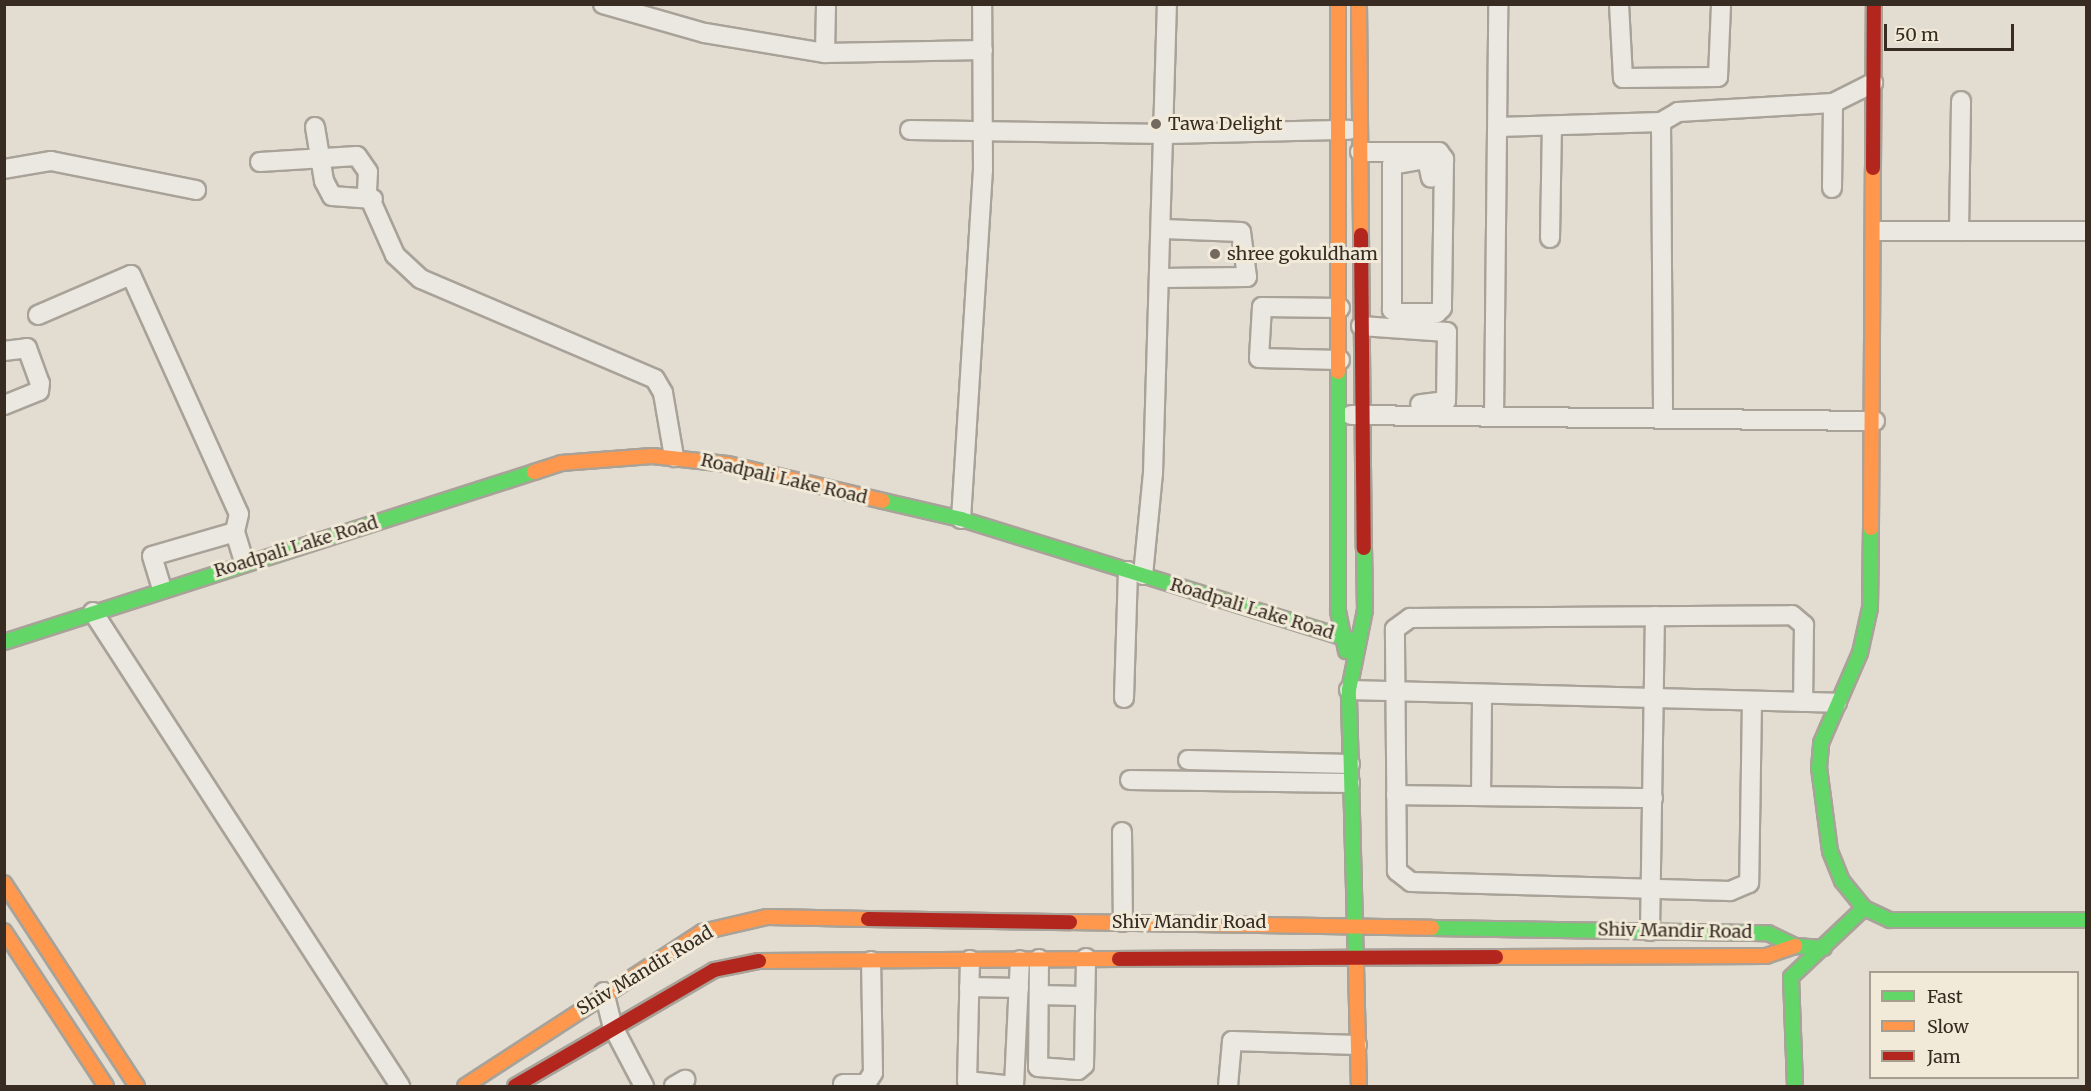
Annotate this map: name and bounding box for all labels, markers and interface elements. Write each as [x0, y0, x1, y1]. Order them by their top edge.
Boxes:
scale bar [1887, 12, 2018, 50]
text: 50 m [1895, 23, 1939, 46]
place label: Tawa Delight [1168, 113, 1283, 135]
marker: Tawa Delight [1149, 117, 1163, 131]
place label: shree gokuldham [1227, 243, 1378, 265]
marker: shree gokuldham [1208, 247, 1222, 261]
street label: Roadpali Lake Road [699, 449, 869, 509]
street label: Roadpali Lake Road [212, 512, 380, 582]
street label: Roadpali Lake Road [1168, 574, 1336, 644]
street label: Shiv Mandir Road [1112, 911, 1266, 933]
street label: Shiv Mandir Road [1597, 919, 1753, 943]
street label: Shiv Mandir Road [573, 922, 717, 1020]
legend [1869, 971, 2079, 1079]
text: Fast [1927, 985, 1963, 1008]
text: Slow [1927, 1015, 1969, 1038]
text: Jam [1927, 1045, 1961, 1068]

